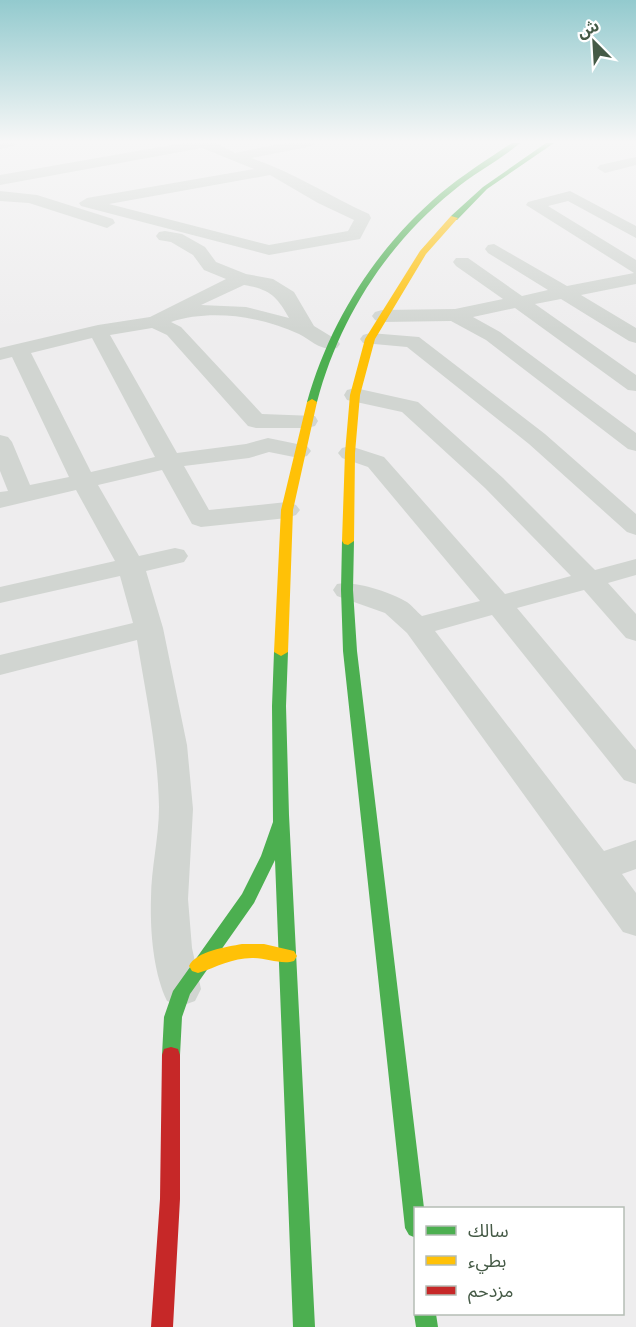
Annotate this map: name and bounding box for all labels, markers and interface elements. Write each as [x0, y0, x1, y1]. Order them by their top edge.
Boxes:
north arrow [564, 12, 624, 72]
text: ش [573, 14, 603, 44]
legend [414, 1207, 624, 1315]
text: سالك [468, 1218, 509, 1244]
text: بطيء [468, 1248, 506, 1274]
text: مزدحم [468, 1278, 513, 1304]

